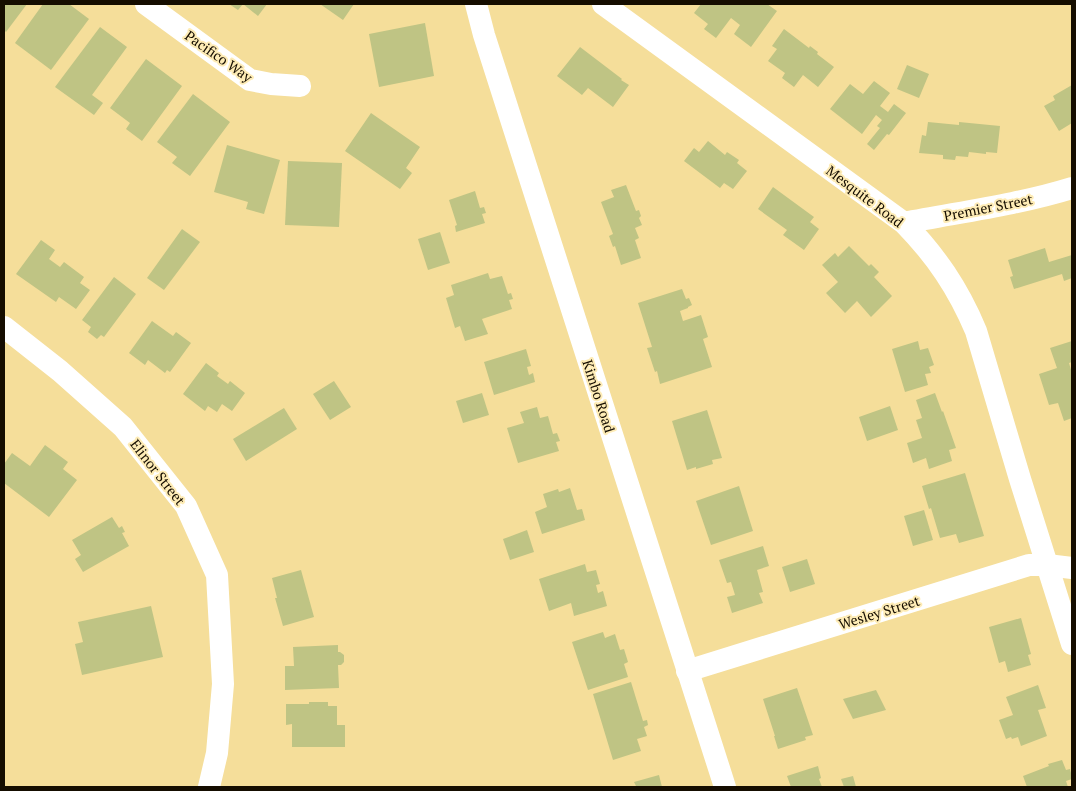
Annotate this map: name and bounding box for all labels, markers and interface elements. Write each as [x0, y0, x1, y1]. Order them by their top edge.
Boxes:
street label: Pacifico Way [181, 26, 257, 87]
street label: Mesquite Road [823, 161, 908, 231]
street label: Premier Street [942, 189, 1035, 225]
street label: Kimbo Road [578, 357, 620, 435]
street label: Elinor Street [126, 435, 190, 510]
street label: Wesley Street [836, 590, 923, 633]

